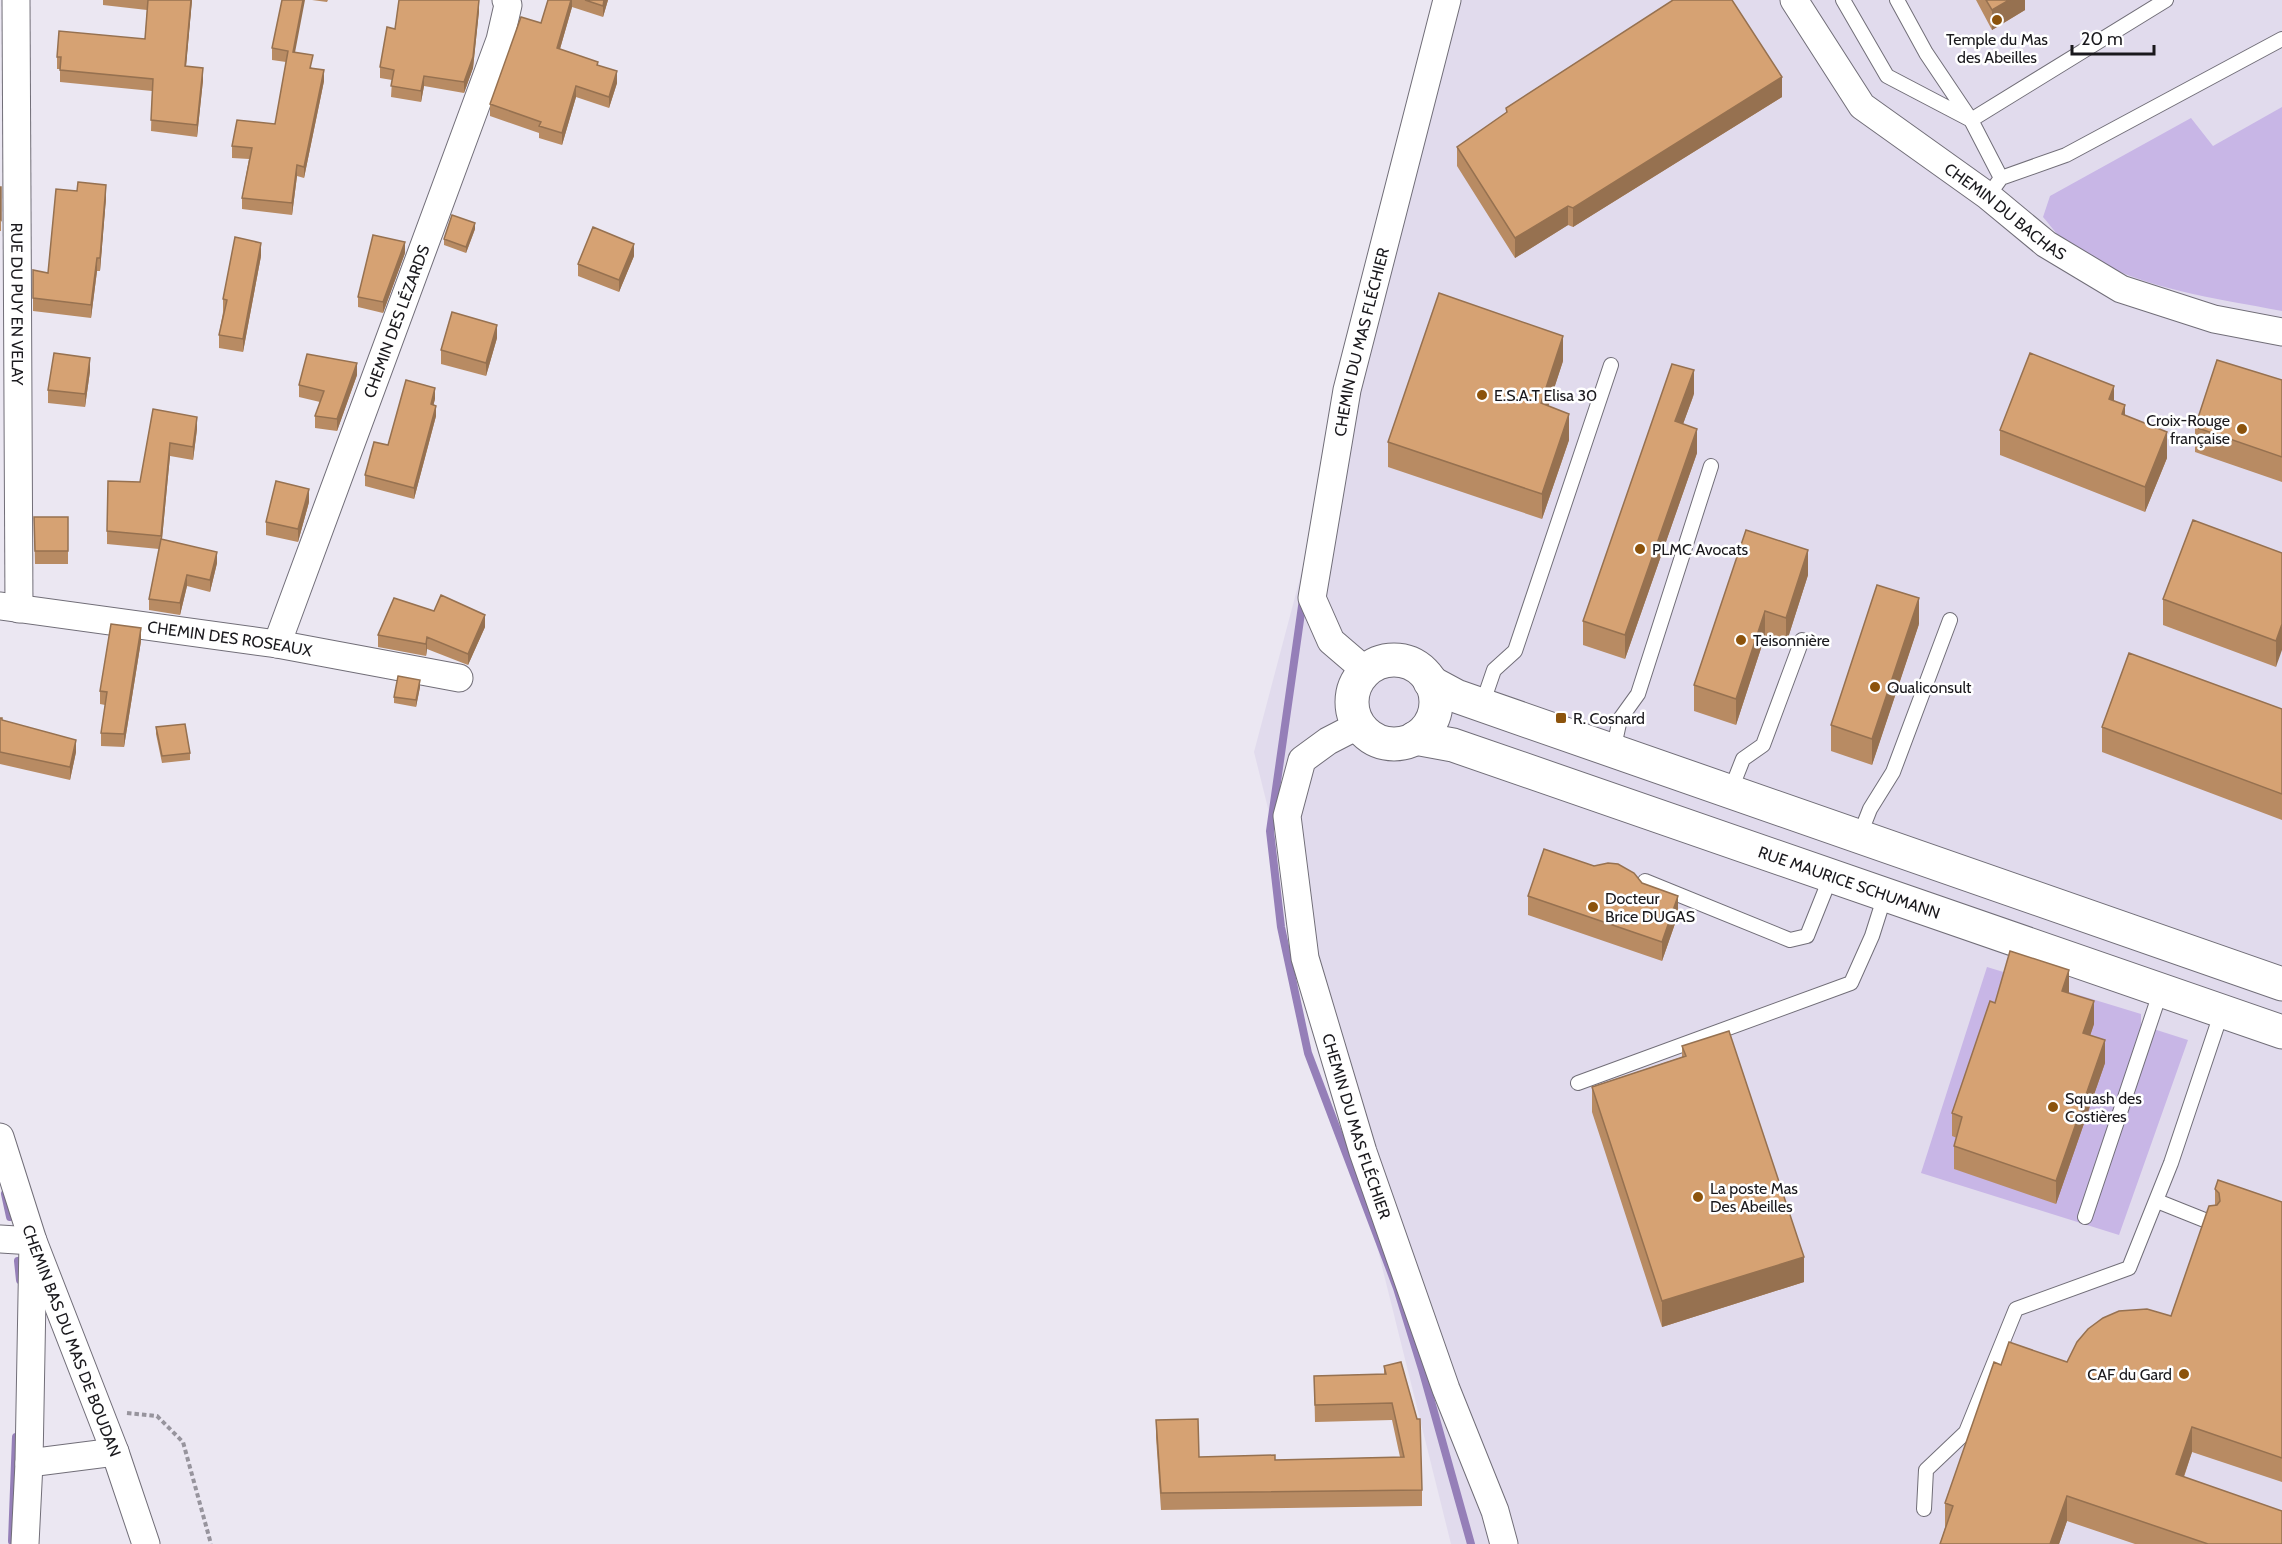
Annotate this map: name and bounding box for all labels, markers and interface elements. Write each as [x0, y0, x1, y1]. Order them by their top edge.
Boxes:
marker: Temple du Mas des Abeilles [1990, 13, 2004, 27]
scale bar [2072, 18, 2154, 56]
text: 20 m [2081, 28, 2123, 50]
place label: Temple du Mas des Abeilles [1946, 30, 2048, 67]
street label: CHEMIN DU BACHAS [1941, 159, 2070, 264]
street label: RUE DU PUY EN VELAY [7, 223, 27, 386]
street label: CHEMIN DES LÉZARDS [360, 242, 434, 401]
street label: CHEMIN DU MAS FLÉCHIER [1330, 245, 1393, 438]
place label: E.S.A.T Elisa 30 [1494, 386, 1597, 405]
marker: E.S.A.T Elisa 30 [1475, 388, 1489, 402]
place label: Croix-Rouge française [2146, 411, 2230, 448]
marker: Croix-Rouge française [2235, 422, 2249, 436]
place label: PLMC Avocats [1652, 540, 1749, 559]
marker: PLMC Avocats [1633, 542, 1647, 556]
street label: CHEMIN DES ROSEAUX [146, 617, 314, 660]
place label: Teisonnière [1753, 631, 1830, 650]
marker: Teisonnière [1734, 633, 1748, 647]
place label: Qualiconsult [1887, 678, 1972, 697]
marker: Qualiconsult [1868, 680, 1882, 694]
place label: R. Cosnard [1573, 709, 1645, 728]
marker: R. Cosnard [1554, 711, 1568, 725]
street label: RUE MAURICE SCHUMANN [1756, 842, 1943, 923]
place label: Docteur Brice DUGAS [1605, 889, 1695, 926]
marker: Docteur Brice DUGAS [1586, 900, 1600, 914]
street label: CHEMIN DU MAS FLÉCHIER [1318, 1031, 1395, 1222]
place label: Squash des Costières [2065, 1089, 2142, 1126]
marker: Squash des Costières [2046, 1100, 2060, 1114]
place label: La poste Mas Des Abeilles [1710, 1179, 1798, 1216]
marker: La poste Mas Des Abeilles [1691, 1190, 1705, 1204]
street label: CHEMIN BAS DU MAS DE BOUDAN [18, 1222, 125, 1459]
place label: CAF du Gard [2087, 1365, 2172, 1384]
marker: CAF du Gard [2177, 1367, 2191, 1381]

